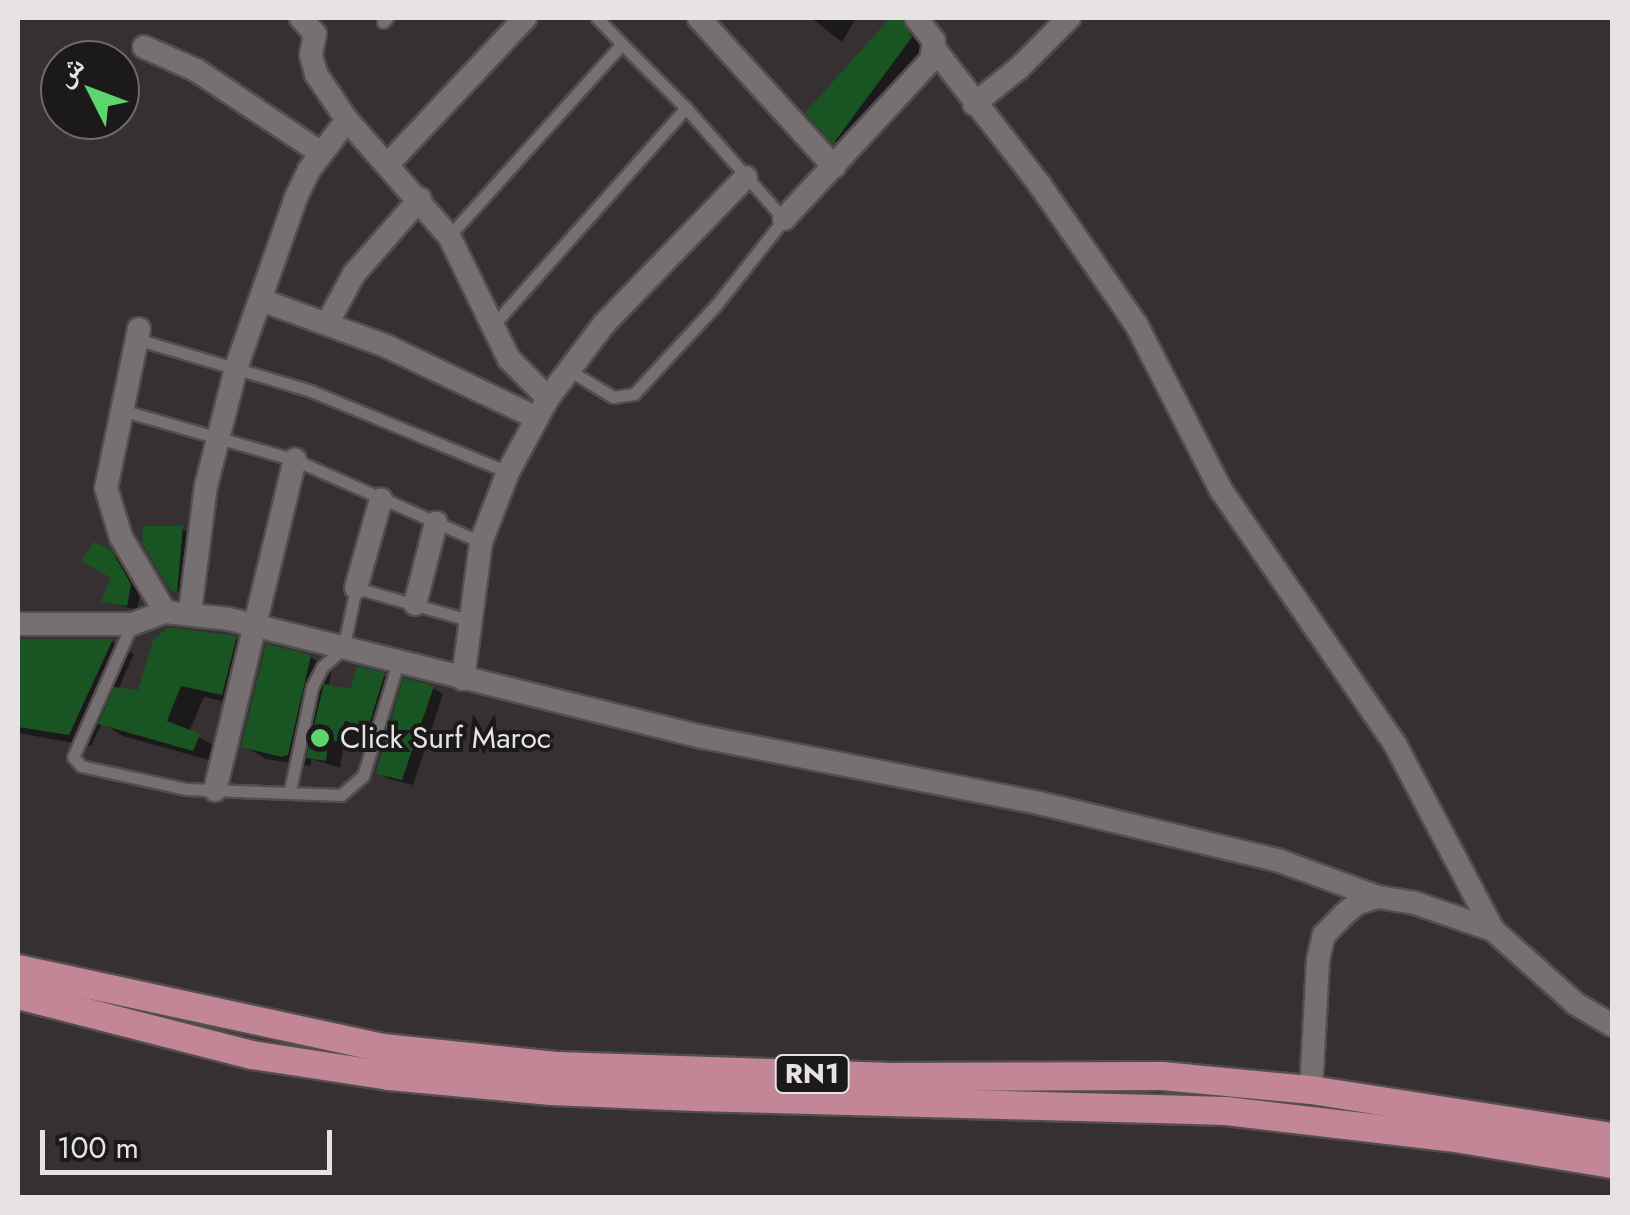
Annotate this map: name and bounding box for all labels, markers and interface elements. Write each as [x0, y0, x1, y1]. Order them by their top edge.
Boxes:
north arrow [40, 40, 140, 140]
text: ش [44, 46, 94, 96]
place label: Click Surf Maroc [340, 720, 551, 756]
marker: Click Surf Maroc [309, 727, 331, 749]
road number: RN1 [774, 1051, 850, 1097]
scale bar [45, 1110, 338, 1172]
text: 100 m [57, 1126, 139, 1169]

